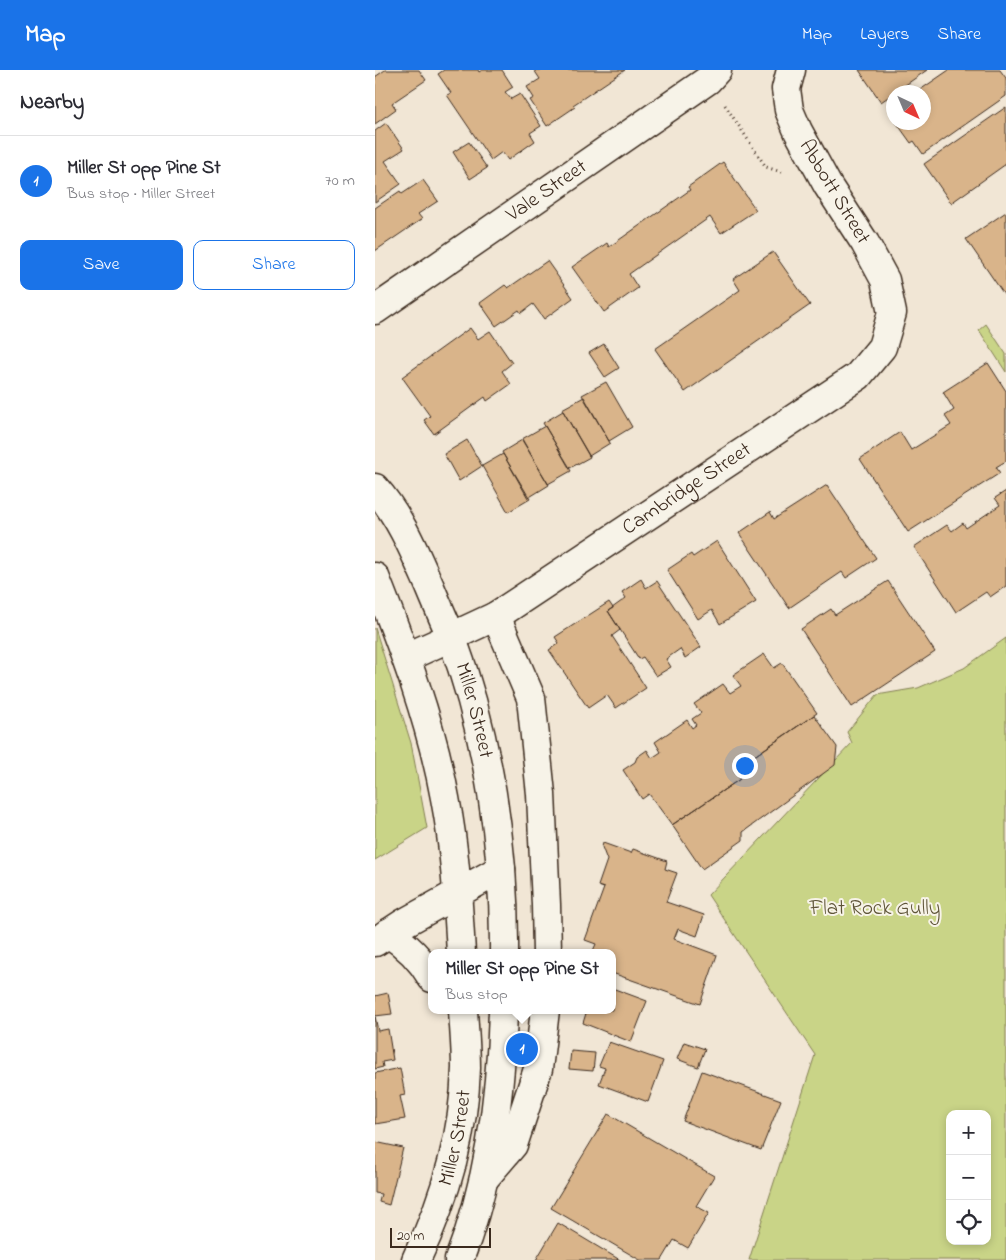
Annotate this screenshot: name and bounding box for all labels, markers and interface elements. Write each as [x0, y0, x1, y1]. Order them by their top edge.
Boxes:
text: Map [25, 18, 66, 53]
text: Map [802, 22, 832, 48]
text: Layers [860, 22, 910, 48]
text: Share [938, 22, 981, 48]
north arrow [886, 85, 931, 130]
text: Nearby [20, 88, 84, 118]
street label: Abbott Street [791, 134, 877, 250]
street label: Vale Street [500, 153, 594, 230]
text: Miller St opp Pine St [67, 155, 221, 182]
text: 1 [33, 169, 39, 193]
text: 70 m [325, 169, 355, 193]
text: Bus stop · Miller Street [67, 182, 215, 206]
button: Save [20, 240, 183, 290]
button: Share [193, 240, 355, 290]
street label: Cambridge Street [617, 435, 758, 543]
street label: Miller Street [446, 659, 500, 761]
your location [732, 753, 758, 779]
park label: Flat Rock Gully [809, 894, 940, 926]
popup [428, 949, 616, 1014]
text: Miller St opp Pine St [445, 956, 599, 983]
text: Bus stop [445, 983, 508, 1007]
pin: 1 [506, 1030, 538, 1068]
street label: Miller Street [431, 1089, 480, 1190]
map controls [946, 1110, 991, 1245]
button: + [946, 1110, 991, 1155]
button: − [946, 1155, 991, 1200]
button: locate [946, 1200, 991, 1245]
scale bar [390, 1225, 491, 1248]
text: 20 m [397, 1226, 424, 1247]

